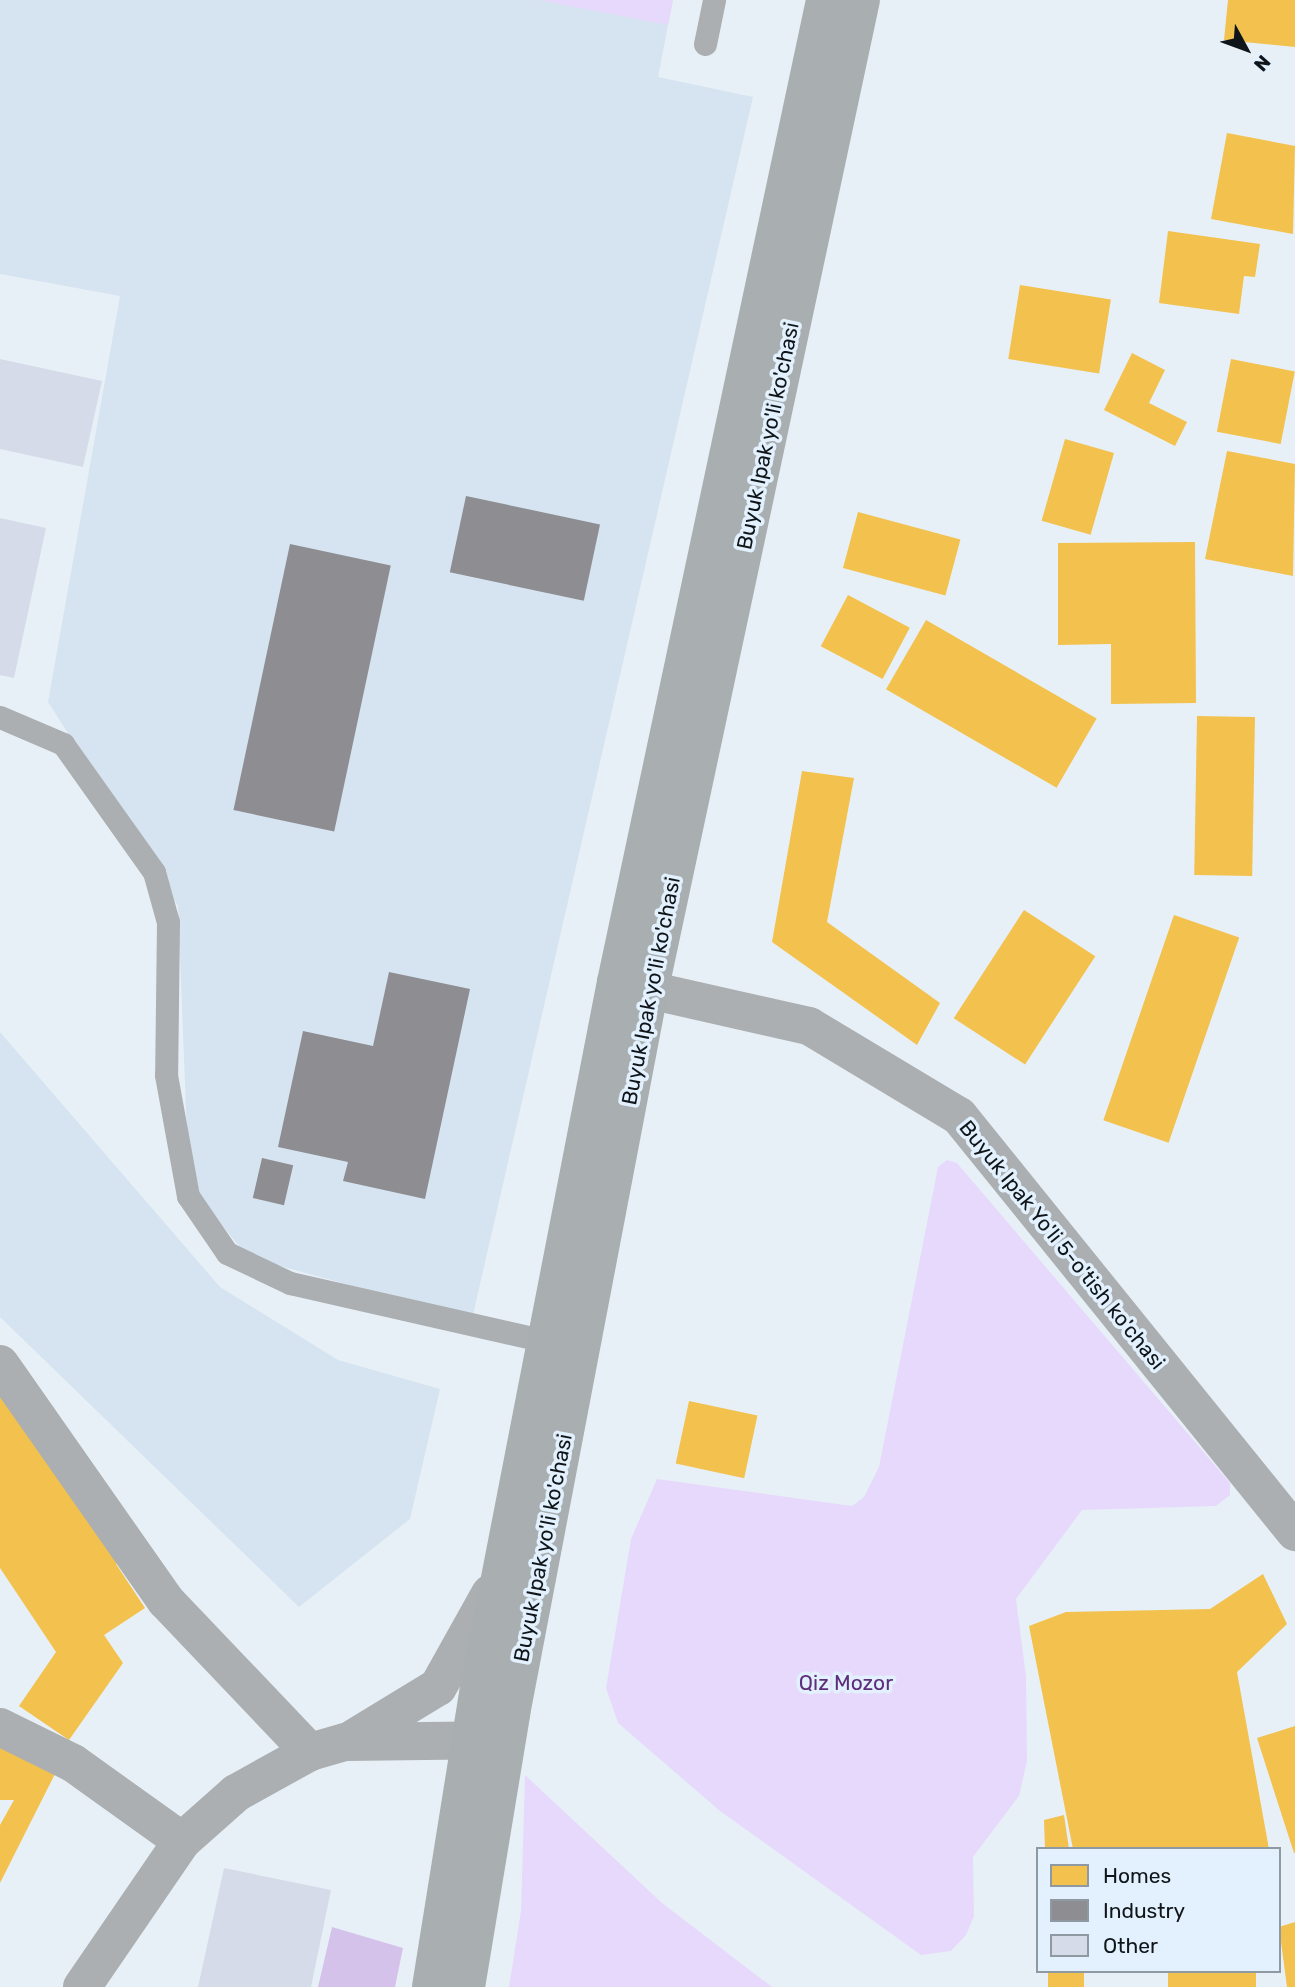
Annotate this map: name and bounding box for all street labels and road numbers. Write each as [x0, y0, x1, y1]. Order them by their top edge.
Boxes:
street label: Buyuk Ipak yo'li ko'chasi [731, 320, 805, 552]
street label: Buyuk Ipak yo'li ko'chasi [616, 874, 686, 1108]
street label: Buyuk Ipak Yo'li 5-o'tish ko'chasi [953, 1115, 1171, 1375]
street label: Buyuk Ipak yo'li ko'chasi [508, 1431, 578, 1665]

